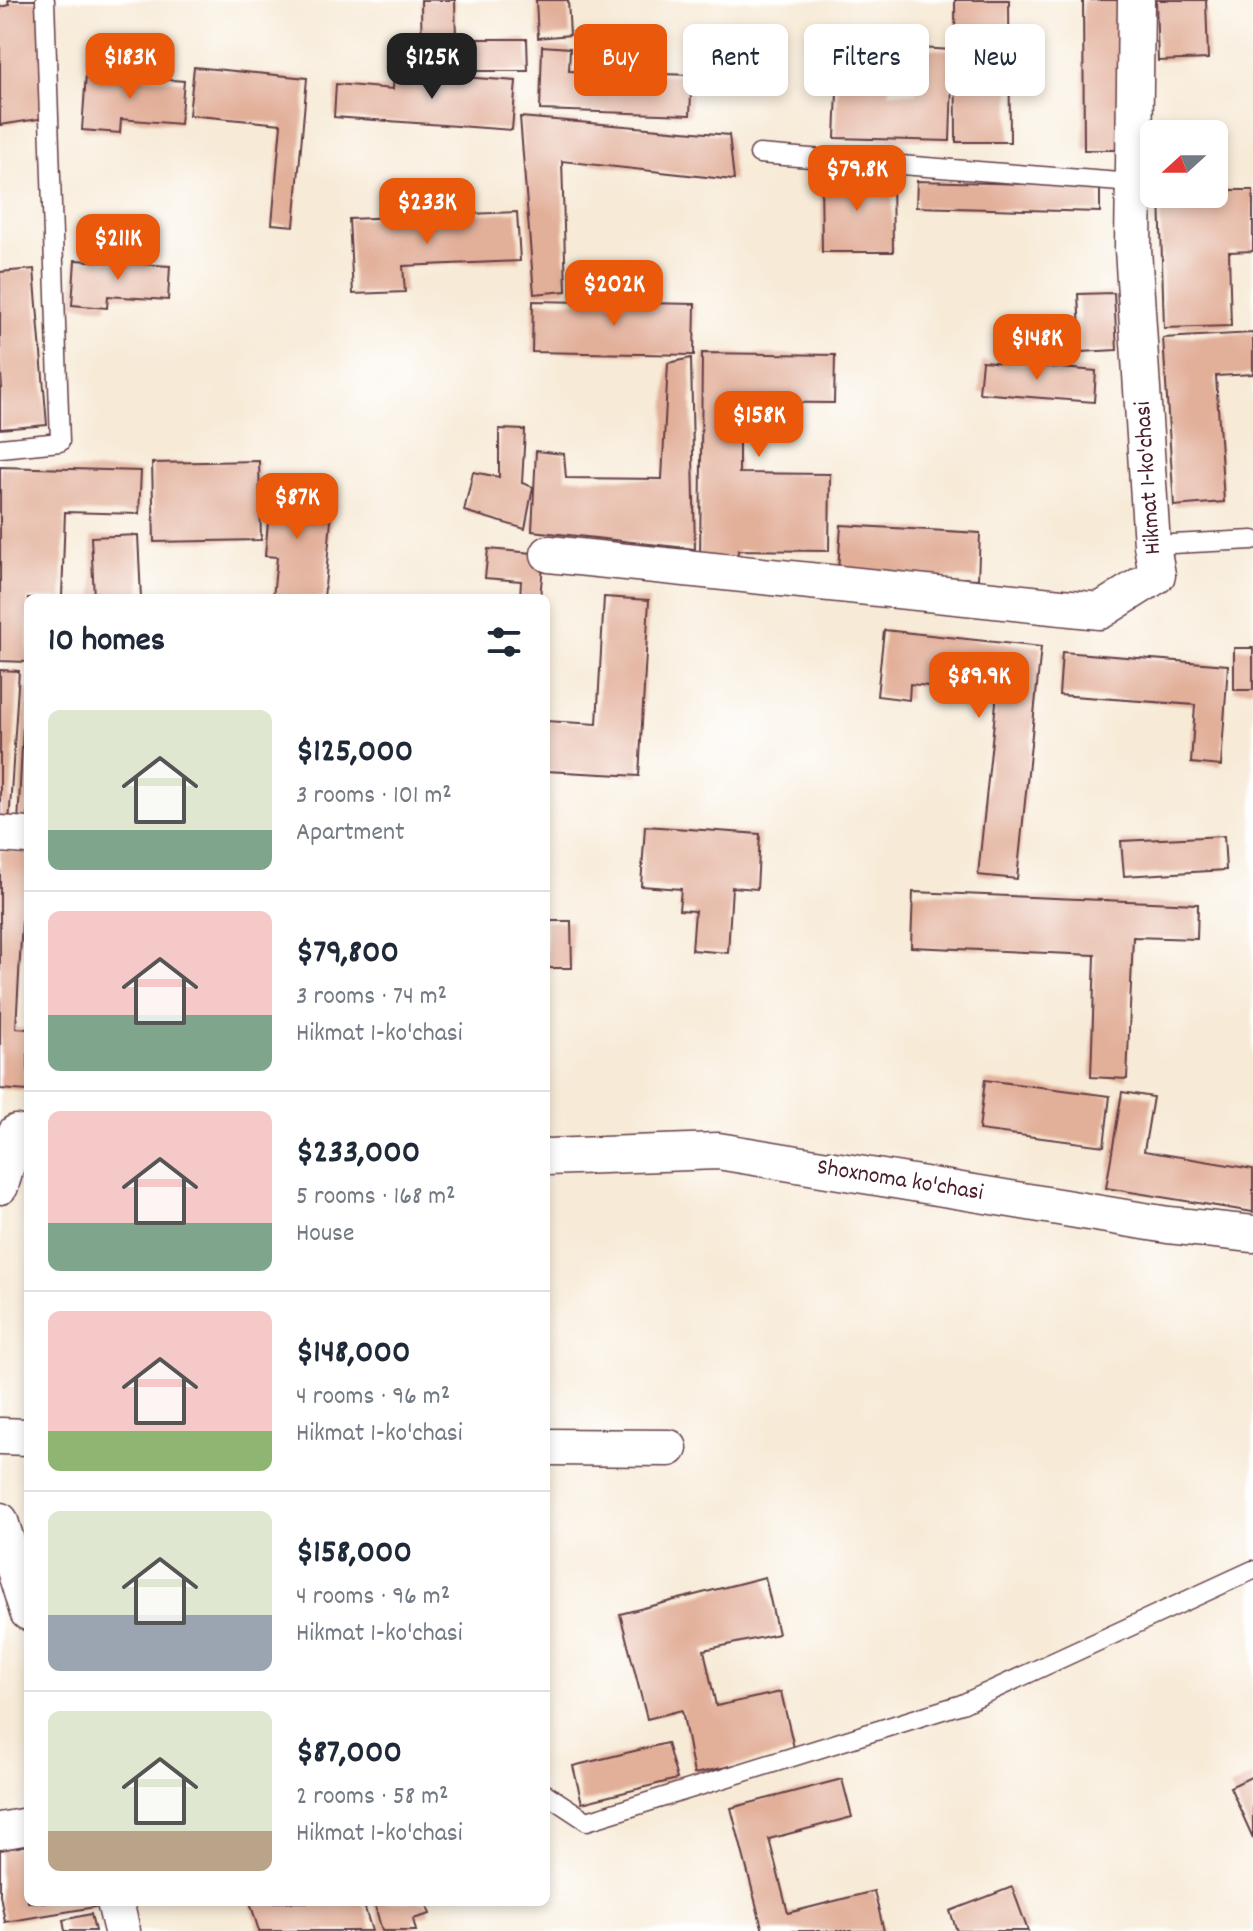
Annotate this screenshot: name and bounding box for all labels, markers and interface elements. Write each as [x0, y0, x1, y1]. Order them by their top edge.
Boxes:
chip: Buy [574, 24, 667, 96]
chip: Rent [683, 24, 788, 96]
chip: Filters [804, 24, 929, 96]
chip: New [945, 24, 1045, 96]
pin: $183K [74, 33, 186, 101]
pin: $125K [376, 33, 488, 101]
text: $183K [104, 40, 156, 77]
text: $125K [405, 40, 459, 77]
north arrow [1140, 120, 1228, 208]
map controls [1140, 120, 1228, 208]
pin: $79.8K [792, 145, 922, 213]
text: $79.8K [826, 152, 888, 189]
pin: $233K [371, 178, 483, 246]
text: $233K [397, 185, 457, 222]
pin: $211K [62, 214, 174, 282]
text: $211K [94, 221, 142, 258]
pin: $202K [558, 260, 670, 328]
text: $202K [583, 267, 645, 304]
pin: $148K [981, 314, 1093, 382]
text: $148K [1011, 321, 1063, 358]
pin: $158K [703, 391, 815, 459]
text: $158K [732, 398, 786, 435]
street label: Hikmat 1-ko'chasi [1127, 400, 1171, 556]
pin: $87K [250, 473, 344, 541]
text: $87K [274, 480, 320, 517]
text: 10 homes [48, 618, 165, 667]
icon: filters [482, 620, 526, 664]
pin: $89.9K [914, 652, 1044, 720]
text: $89.9K [947, 659, 1011, 696]
text: $125,000 [296, 729, 413, 778]
icon: home [112, 742, 208, 838]
text: 3 rooms · 101 m² [296, 778, 452, 815]
text: Apartment [296, 815, 405, 852]
text: $79,800 [296, 930, 399, 979]
icon: home [112, 943, 208, 1039]
text: 3 rooms · 74 m² [296, 979, 447, 1016]
text: Hikmat 1-ko'chasi [296, 1016, 463, 1053]
text: $233,000 [296, 1130, 420, 1179]
icon: home [112, 1143, 208, 1239]
street label: Shoxnoma ko'chasi [814, 1151, 986, 1211]
text: 5 rooms · 168 m² [296, 1179, 456, 1216]
text: House [296, 1216, 354, 1253]
text: $148,000 [296, 1330, 410, 1379]
icon: home [112, 1343, 208, 1439]
text: 4 rooms · 96 m² [296, 1379, 450, 1416]
text: Hikmat 1-ko'chasi [296, 1416, 463, 1453]
text: $158,000 [296, 1530, 412, 1579]
icon: home [112, 1543, 208, 1639]
text: 4 rooms · 96 m² [296, 1579, 450, 1616]
text: Hikmat 1-ko'chasi [296, 1616, 463, 1653]
text: $87,000 [296, 1730, 402, 1779]
icon: home [112, 1743, 208, 1839]
text: 2 rooms · 58 m² [296, 1779, 449, 1816]
text: Hikmat 1-ko'chasi [296, 1816, 463, 1853]

